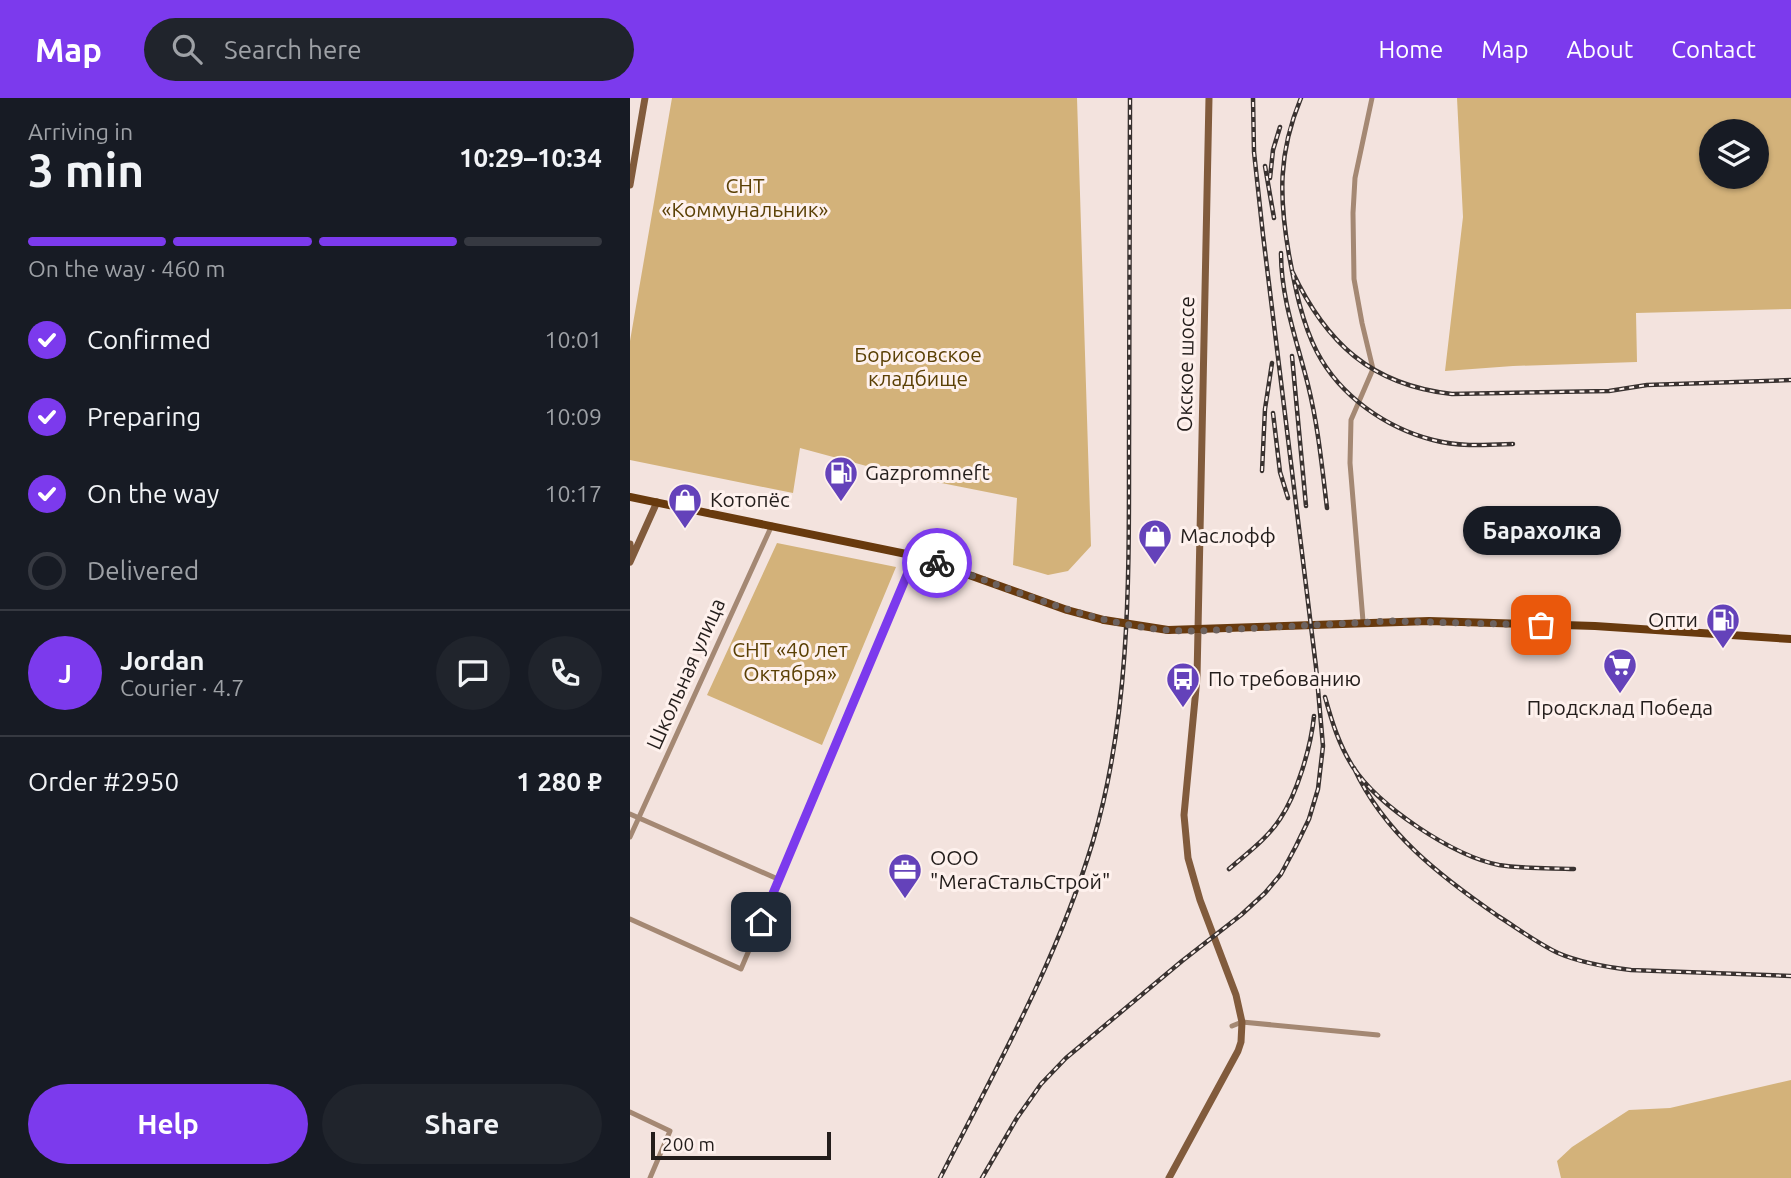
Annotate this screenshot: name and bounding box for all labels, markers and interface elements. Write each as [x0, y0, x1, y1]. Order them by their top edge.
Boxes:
search box [144, 18, 634, 81]
icon: search [168, 30, 206, 68]
text: Map [35, 31, 102, 68]
text: Search here [224, 35, 362, 64]
text: Home [1378, 36, 1443, 63]
text: Map [1481, 36, 1528, 63]
text: About [1566, 36, 1633, 63]
text: Contact [1671, 36, 1756, 63]
text: Arriving in [28, 119, 133, 144]
map controls [1699, 119, 1769, 189]
button: layers [1699, 119, 1769, 189]
text: 10:29–10:34 [459, 143, 602, 172]
text: 3 min [28, 144, 144, 196]
park label: СНТ «Коммунальник» [662, 173, 829, 221]
text: On the way · 460 m [28, 256, 225, 281]
street label: Окское шоссе [1172, 296, 1198, 432]
icon: check [28, 321, 66, 359]
text: Confirmed [87, 325, 211, 354]
text: 10:01 [544, 327, 602, 352]
park label: Борисовское кладбище [854, 342, 982, 390]
icon: check [28, 398, 66, 436]
text: Preparing [87, 402, 201, 431]
text: 10:09 [544, 404, 602, 429]
fuel station icon: Gazpromneft [822, 454, 860, 503]
place label: Gazpromneft [865, 460, 990, 484]
icon: check [28, 475, 66, 513]
text: On the way [87, 479, 219, 508]
text: 10:17 [544, 481, 602, 506]
shop icon: Котопёс [666, 481, 704, 530]
place label: Котопёс [710, 487, 790, 511]
callout: Барахолка [1462, 506, 1620, 555]
shop icon: Маслофф [1136, 517, 1174, 566]
text: Барахолка [1483, 518, 1601, 543]
place label: Маслофф [1180, 523, 1276, 547]
courier [902, 528, 972, 598]
icon: bike [918, 544, 956, 582]
text: Delivered [87, 556, 199, 585]
street label: Школьная улица [641, 594, 729, 753]
pin [1511, 595, 1571, 655]
fuel station icon: Опти [1704, 601, 1742, 650]
icon: bag [1522, 606, 1560, 644]
place label: Опти [1648, 607, 1698, 631]
button: chat [436, 636, 510, 710]
button: phone [528, 636, 602, 710]
park label: СНТ «40 лет Октября» [732, 637, 848, 685]
text: Jordan [120, 646, 205, 675]
supermarket icon: Продсклад Победа [1601, 646, 1639, 695]
text: J [58, 659, 72, 688]
bus stop icon: По требованию [1164, 660, 1202, 709]
place label: По требованию [1208, 666, 1361, 690]
text: Courier · 4.7 [120, 675, 244, 700]
place label: Продсклад Победа [1527, 695, 1713, 719]
text: Order #2950 [28, 767, 179, 796]
text: 1 280 ₽ [516, 767, 602, 796]
place label: ООО "МегаСтальСтрой" [930, 845, 1110, 893]
office icon: ООО "МегаСтальСтрой" [886, 851, 924, 900]
pin [731, 892, 791, 952]
icon: home [742, 903, 780, 941]
button: Help [28, 1084, 308, 1164]
button: Share [322, 1084, 602, 1164]
scale bar [651, 1129, 831, 1161]
text: 200 m [662, 1133, 715, 1155]

